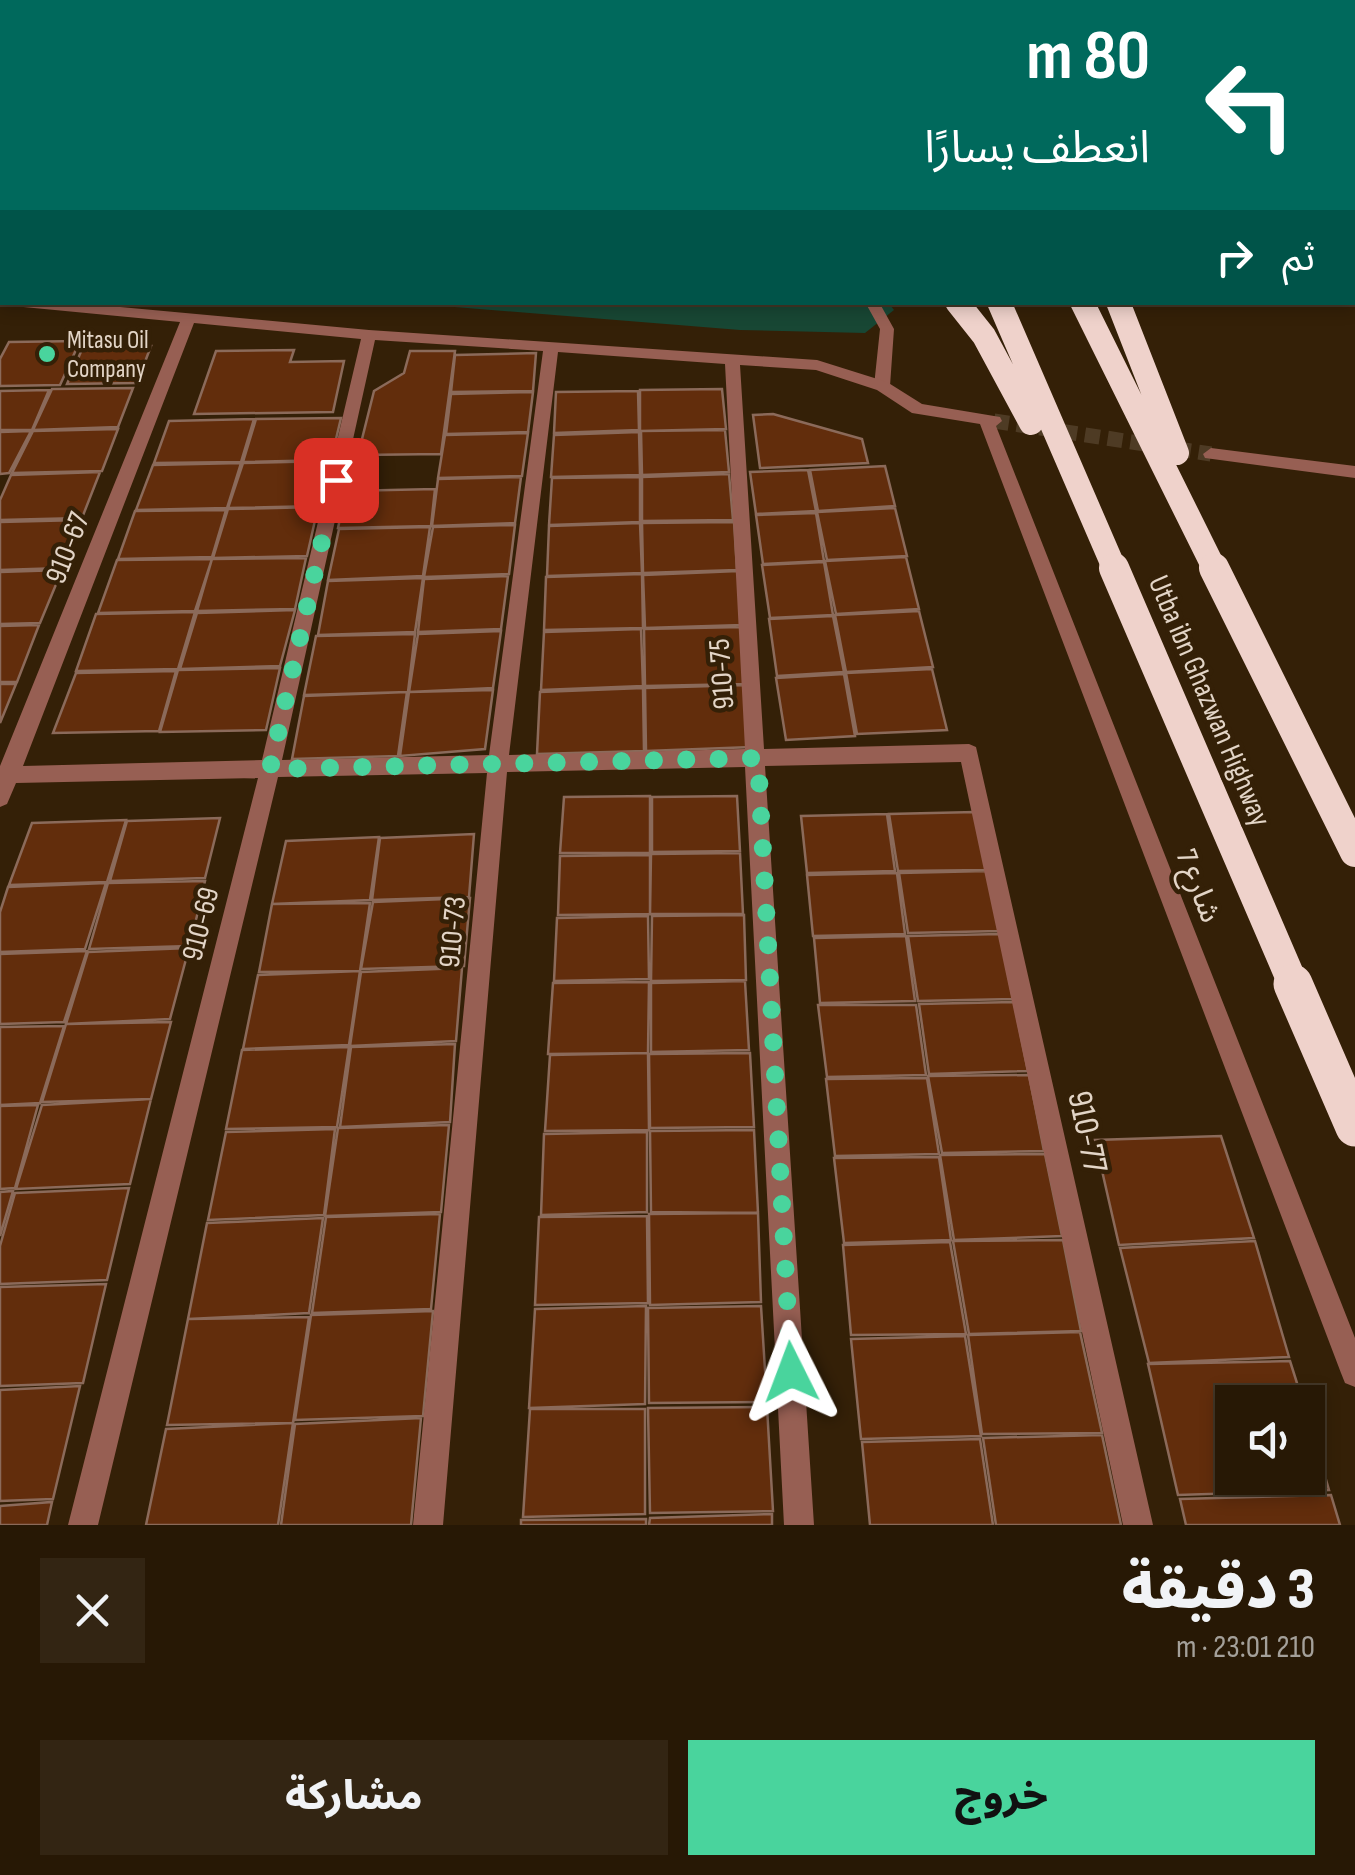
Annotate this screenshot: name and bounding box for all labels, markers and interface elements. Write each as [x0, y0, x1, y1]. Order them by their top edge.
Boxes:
text: 80 m [1026, 15, 1150, 99]
icon: left [1185, 40, 1315, 170]
text: انعطف يسارًا [924, 121, 1150, 176]
icon: right [1207, 230, 1262, 285]
text: ثم [1282, 236, 1315, 281]
place label: Mitasu Oil Company [67, 325, 149, 385]
marker: Mitasu Oil Company [36, 343, 58, 365]
pin [294, 438, 379, 523]
icon: arrive [309, 453, 364, 508]
street label: 910-67 [38, 507, 98, 589]
street label: Utba ibn Ghazwan Highway [1140, 570, 1278, 832]
street label: 910-75 [702, 637, 742, 711]
street label: شارع 7 [1165, 844, 1228, 929]
street label: 910-69 [175, 884, 227, 964]
street label: 910-73 [432, 895, 474, 969]
street label: 910-77 [1057, 1087, 1117, 1177]
position arrow [739, 1320, 843, 1424]
map controls [1215, 1385, 1325, 1495]
button: sound [1215, 1385, 1325, 1495]
text: 3 دقيقة [1121, 1554, 1315, 1626]
button: close [40, 1558, 145, 1663]
text: 210 m · 23:01 [1176, 1628, 1315, 1667]
button: مشاركة [40, 1740, 668, 1855]
button: خروج [688, 1740, 1315, 1855]

